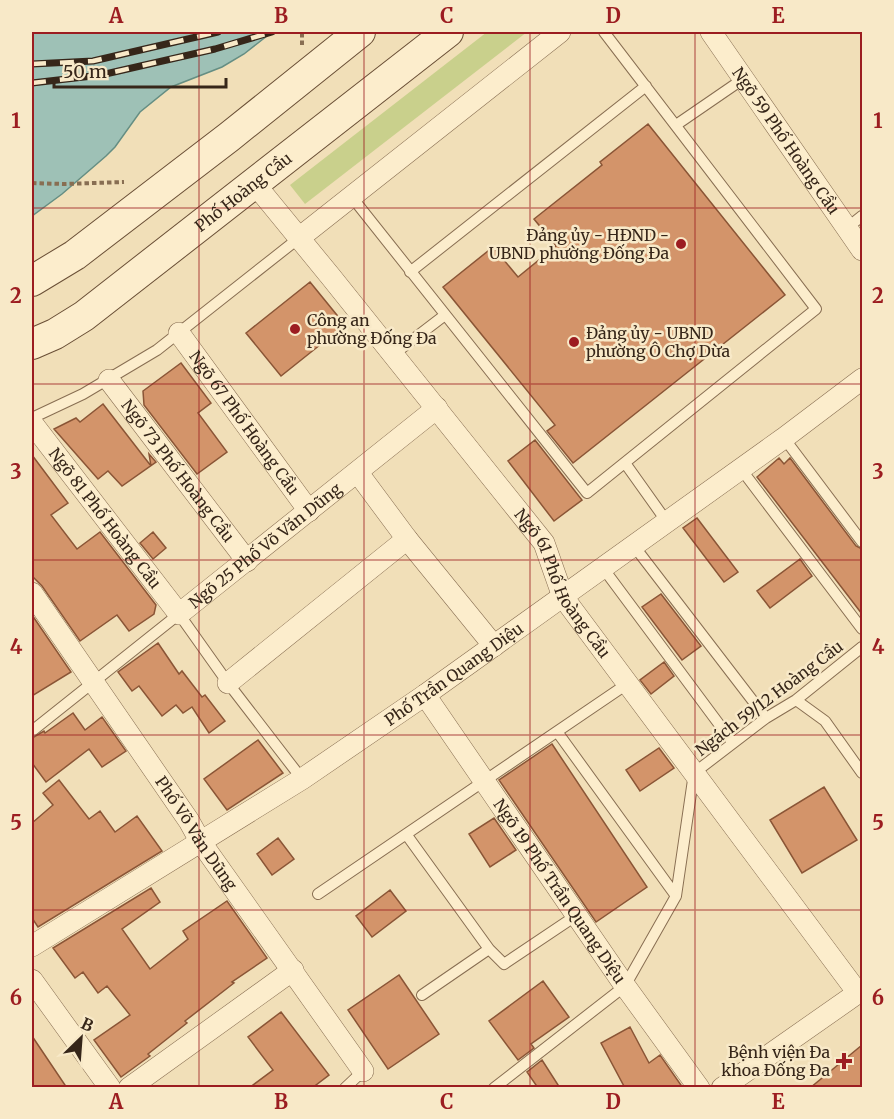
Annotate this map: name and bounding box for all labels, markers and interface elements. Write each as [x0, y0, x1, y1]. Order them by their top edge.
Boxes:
text: A [108, 3, 124, 28]
text: B [274, 3, 288, 28]
text: C [440, 3, 454, 28]
text: D [605, 3, 621, 28]
text: E [771, 3, 785, 28]
scale bar [54, 51, 226, 89]
text: 50 m [63, 60, 107, 83]
street label: Ngõ 59 Phố Hoàng Cầu [728, 63, 844, 218]
text: 1 [11, 108, 21, 133]
text: 1 [873, 108, 883, 133]
street label: Phố Hoàng Cầu [191, 148, 296, 236]
place label: Đảng ủy - HĐND - UBND phường Đống Đa [489, 225, 669, 263]
marker: Đảng ủy - HĐND - UBND phường Đống Đa [674, 237, 688, 251]
text: 2 [10, 283, 22, 308]
text: 2 [872, 283, 884, 308]
place label: Công an phường Đống Đa [307, 310, 437, 348]
marker: Công an phường Đống Đa [288, 322, 302, 336]
place label: Đảng ủy - UBND phường Ô Chợ Dừa [586, 323, 730, 361]
marker: Đảng ủy - UBND phường Ô Chợ Dừa [567, 335, 581, 349]
street label: Ngõ 67 Phố Hoàng Cầu [185, 347, 304, 499]
street label: Ngõ 73 Phố Hoàng Cầu [117, 395, 239, 546]
street label: Ngõ 81 Phố Hoàng Cầu [45, 444, 166, 592]
text: 3 [10, 459, 22, 484]
text: 3 [872, 459, 884, 484]
street label: Ngõ 25 Phố Võ Văn Dũng [185, 478, 346, 612]
street label: Ngõ 61 Phố Hoàng Cầu [510, 505, 615, 662]
street label: Phố Trần Quang Diệu [381, 618, 527, 730]
text: 4 [10, 634, 23, 659]
text: 4 [872, 634, 885, 659]
street label: Ngách 59/12 Hoàng Cầu [691, 636, 847, 760]
street label: Phố Võ Văn Dũng [151, 772, 242, 894]
street label: Ngõ 19 Phố Trần Quang Diệu [489, 795, 630, 987]
text: 5 [10, 810, 22, 835]
text: 5 [872, 810, 884, 835]
text: 6 [10, 985, 22, 1010]
text: 6 [872, 985, 884, 1010]
north arrow [51, 1008, 111, 1068]
text: B [78, 1013, 97, 1036]
place label: Bệnh viện Đa khoa Đống Đa [721, 1042, 830, 1080]
marker: Bệnh viện Đa khoa Đống Đa [835, 1052, 853, 1070]
text: A [108, 1089, 124, 1114]
text: B [274, 1089, 288, 1114]
text: C [440, 1089, 454, 1114]
text: D [605, 1089, 621, 1114]
text: E [771, 1089, 785, 1114]

